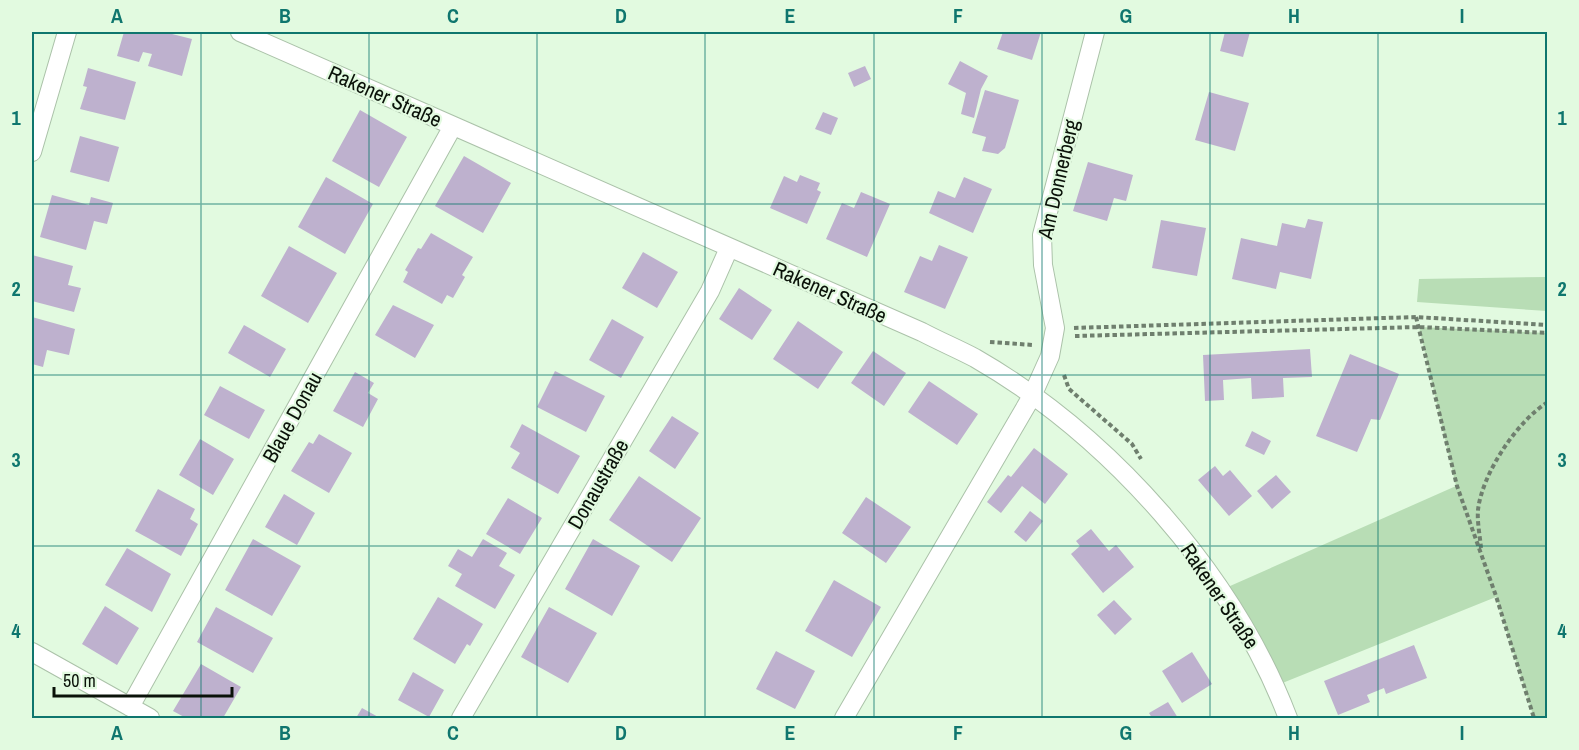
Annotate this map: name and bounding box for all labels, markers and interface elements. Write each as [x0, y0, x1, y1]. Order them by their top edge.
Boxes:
text: A [111, 2, 123, 29]
text: B [279, 2, 291, 29]
text: C [447, 2, 459, 29]
text: D [615, 2, 627, 29]
text: E [785, 2, 796, 29]
text: F [953, 2, 963, 29]
text: G [1120, 2, 1132, 29]
text: H [1288, 2, 1300, 29]
text: I [1460, 2, 1464, 29]
street label: Rakener Straße [324, 58, 446, 134]
text: 1 [11, 104, 21, 131]
text: 1 [1557, 104, 1567, 131]
street label: Am Donnerberg [1030, 116, 1086, 242]
street label: Rakener Straße [769, 254, 891, 330]
text: 2 [11, 275, 21, 302]
text: 2 [1557, 275, 1567, 302]
street label: Blaue Donau [255, 366, 329, 468]
street label: Donaustraße [561, 434, 635, 534]
text: 3 [11, 446, 21, 473]
text: 3 [1557, 446, 1567, 473]
street label: Rakener Straße [1174, 538, 1266, 654]
text: 4 [11, 617, 21, 644]
text: 4 [1557, 617, 1567, 644]
scale bar [54, 660, 232, 698]
text: 50 m [63, 668, 96, 693]
text: A [111, 719, 123, 746]
text: B [279, 719, 291, 746]
text: C [447, 719, 459, 746]
text: D [615, 719, 627, 746]
text: E [785, 719, 796, 746]
text: F [953, 719, 963, 746]
text: G [1120, 719, 1132, 746]
text: H [1288, 719, 1300, 746]
text: I [1460, 719, 1464, 746]

